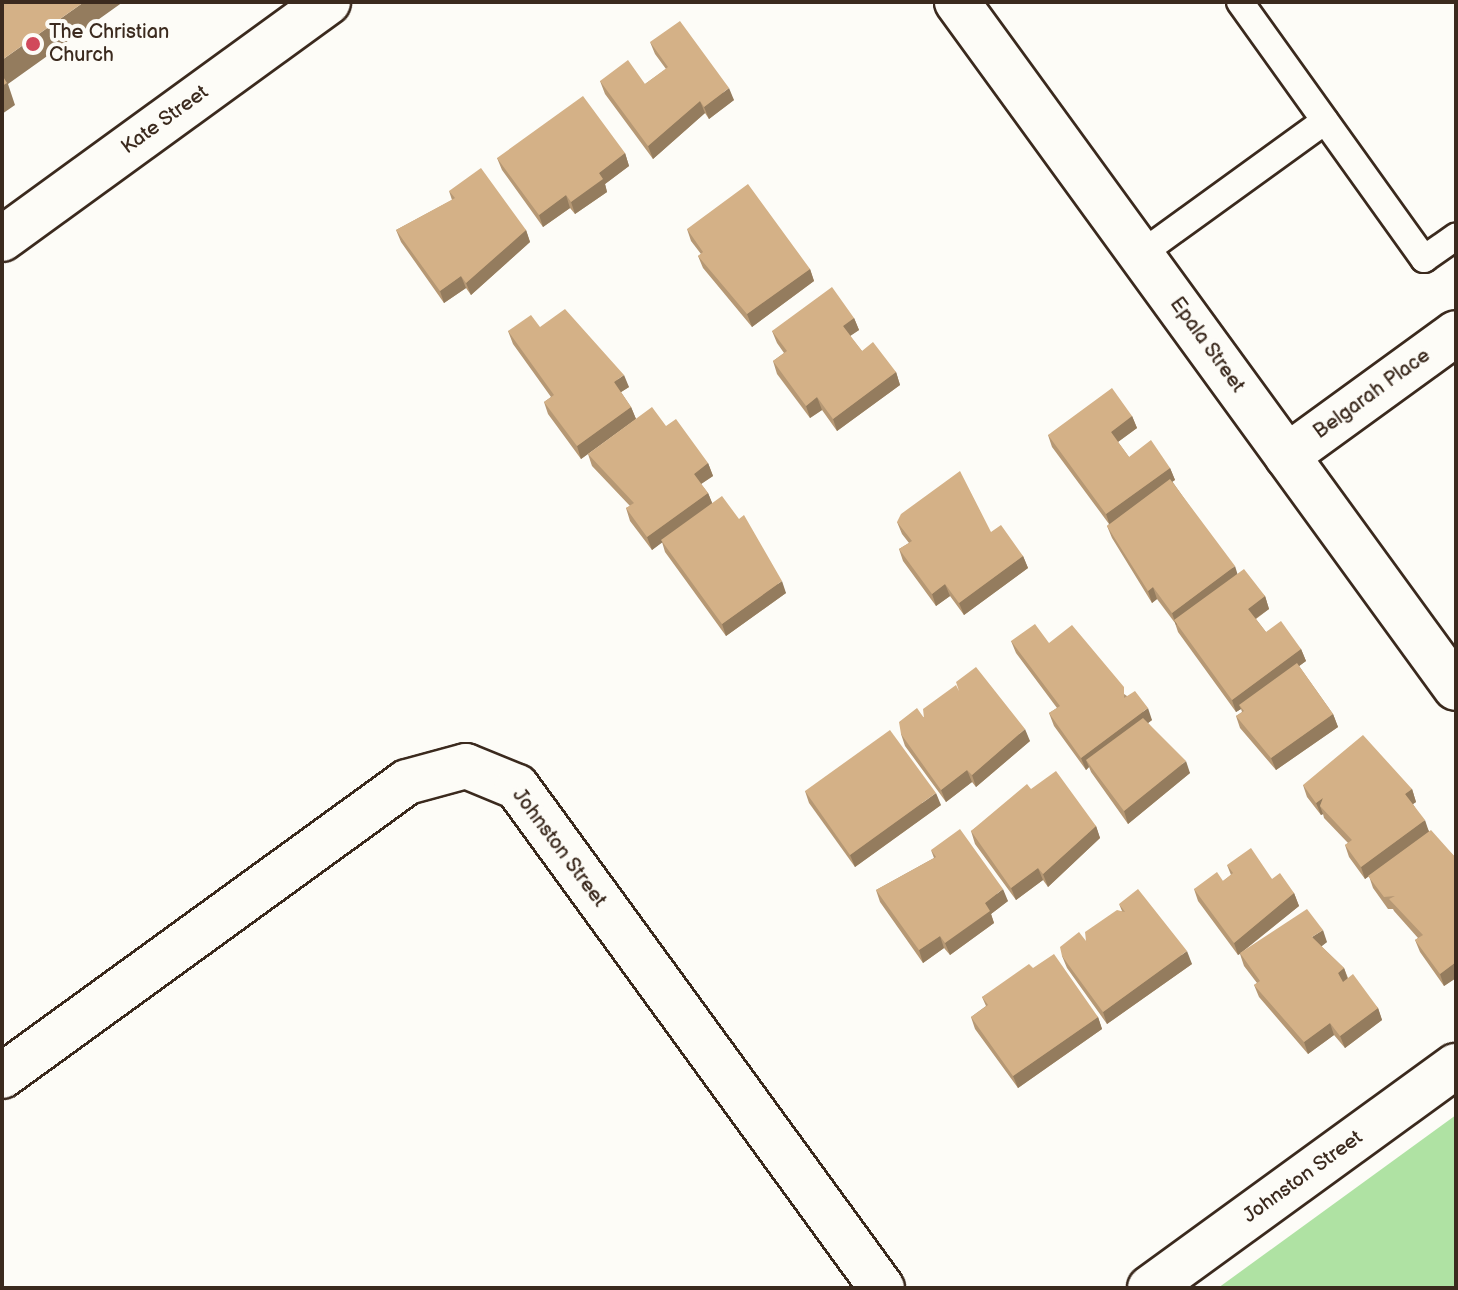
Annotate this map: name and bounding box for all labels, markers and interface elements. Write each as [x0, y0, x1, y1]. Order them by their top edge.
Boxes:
place label: The Christian Church [49, 20, 169, 67]
marker: The Christian Church [24, 35, 42, 53]
street label: Kate Street [117, 80, 213, 160]
street label: Epala Street [1164, 293, 1250, 397]
street label: Belgarah Place [1309, 344, 1435, 444]
street label: Johnston Street [507, 784, 611, 912]
street label: Johnston Street [1238, 1126, 1368, 1228]

